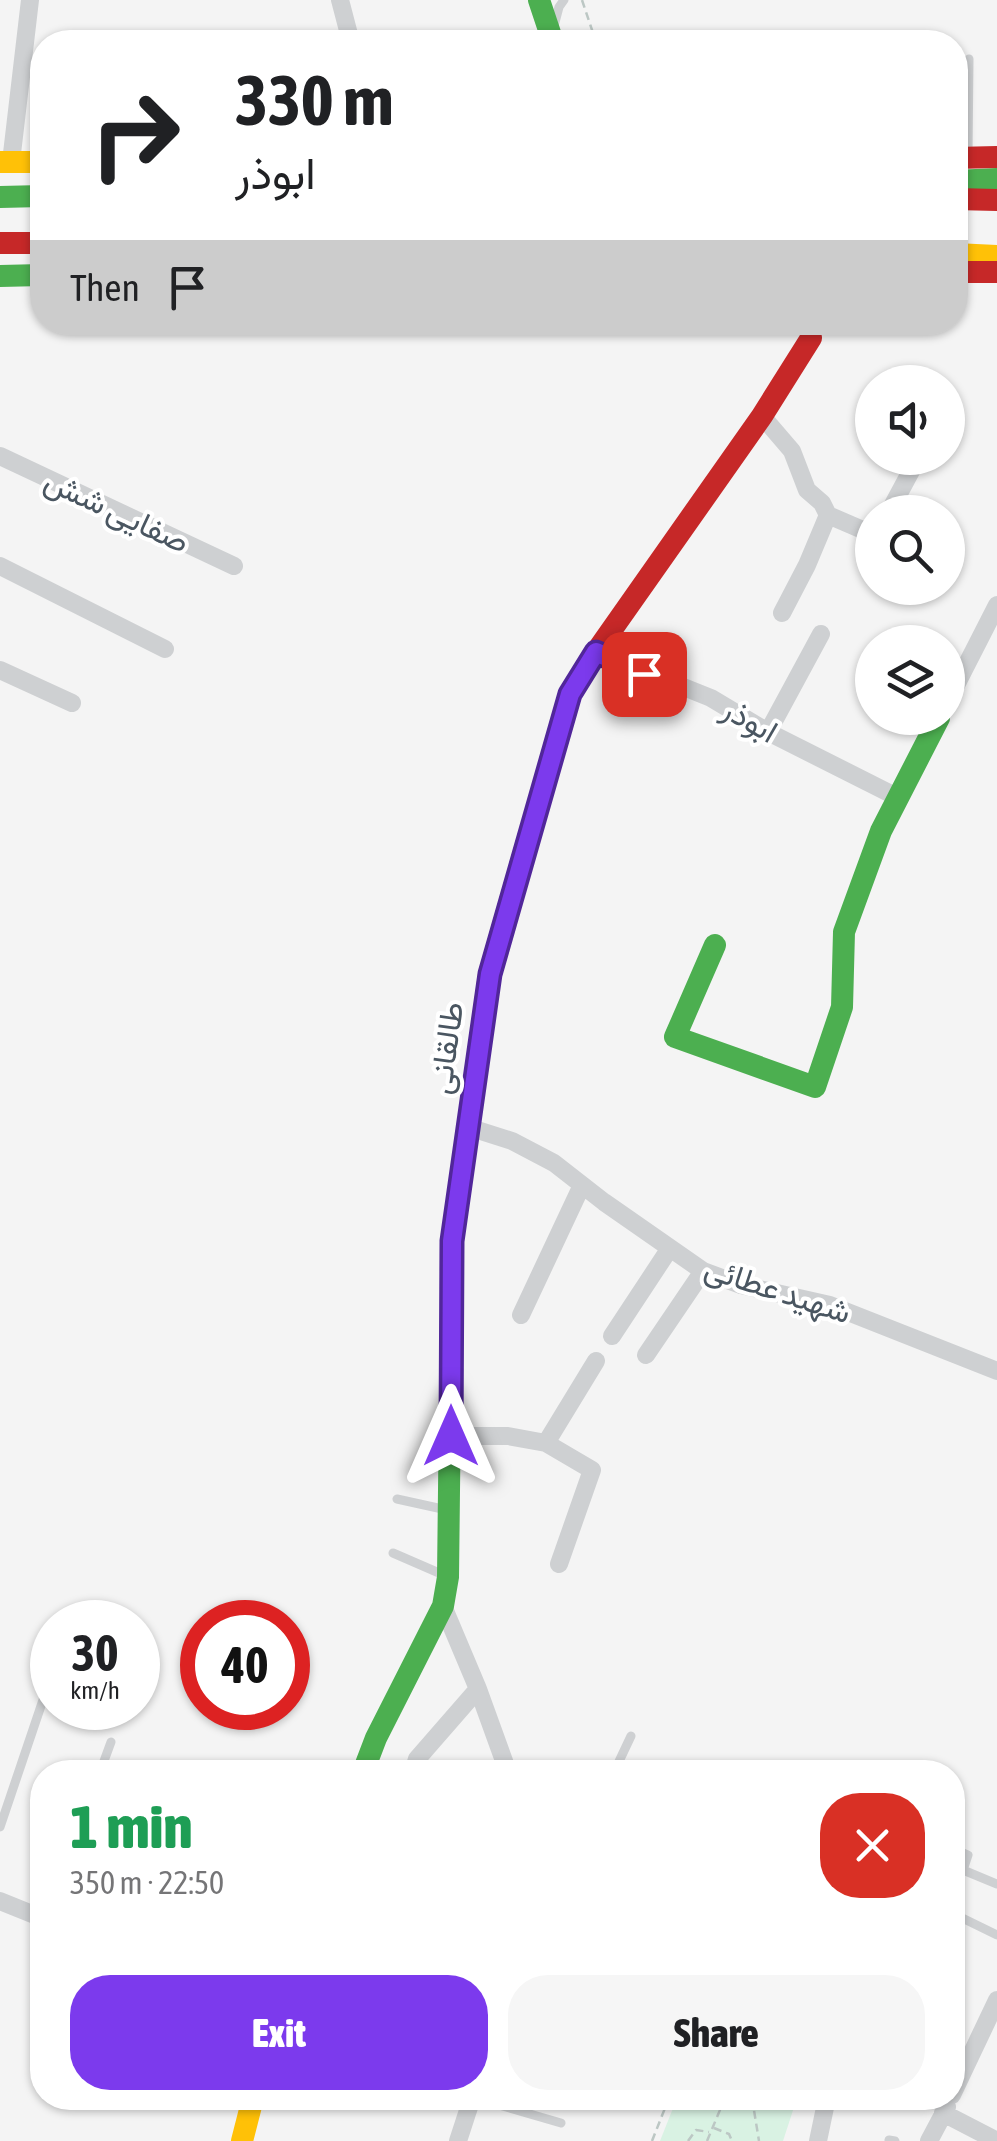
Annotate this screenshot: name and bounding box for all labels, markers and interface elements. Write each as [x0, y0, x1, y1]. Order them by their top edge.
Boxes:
text: 330 m [235, 60, 394, 140]
icon: right [70, 70, 200, 200]
text: ابوذر [235, 147, 316, 199]
icon: arrive [160, 260, 215, 315]
text: Then [70, 266, 140, 309]
map controls [855, 365, 965, 735]
button: sound [855, 365, 965, 475]
street label: صفایی شش [39, 461, 195, 561]
button: search [855, 495, 965, 605]
button: layers [855, 625, 965, 735]
pin [602, 632, 687, 717]
icon: arrive [617, 647, 672, 702]
street label: ابوذر [714, 689, 784, 752]
street label: طالقانی [421, 999, 471, 1097]
street label: شهید عطائی [700, 1249, 856, 1332]
position arrow [399, 1384, 503, 1488]
speed limit sign: 40 [180, 1600, 310, 1730]
text: 30 [71, 1624, 118, 1682]
text: km/h [70, 1676, 120, 1704]
text: 1 min [70, 1792, 193, 1861]
button: close [820, 1793, 925, 1898]
text: 350 m · 22:50 [70, 1864, 224, 1901]
button: Exit [70, 1975, 488, 2090]
button: Share [508, 1975, 925, 2090]

